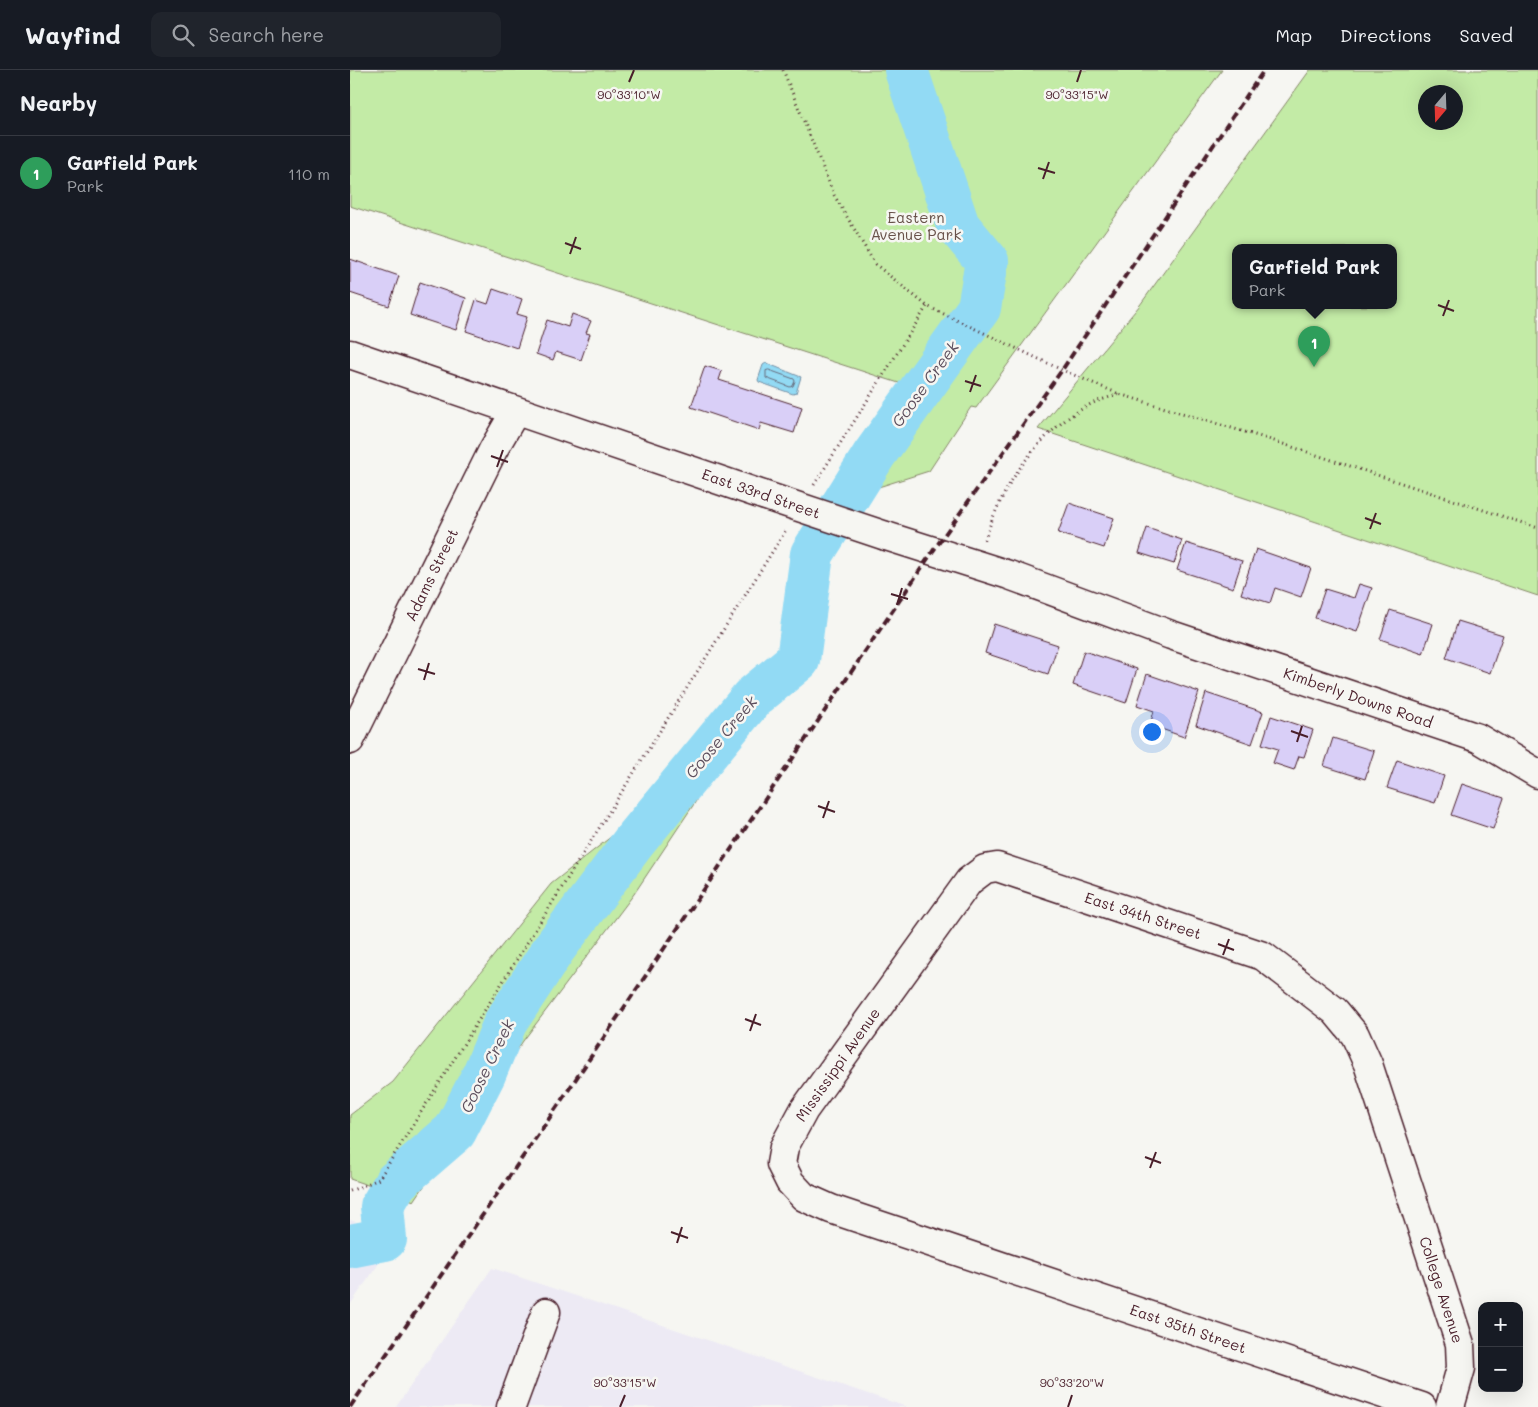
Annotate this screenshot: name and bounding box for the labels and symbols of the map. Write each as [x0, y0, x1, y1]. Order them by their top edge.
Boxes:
north arrow [1418, 85, 1463, 130]
text: 90°33'10"W [597, 86, 661, 102]
text: 90°33'15"W [1046, 86, 1108, 102]
park label: Eastern Avenue Park [871, 207, 961, 244]
pin: 1 [1298, 326, 1330, 367]
water label: Goose Creek [886, 336, 963, 431]
street label: East 33rd Street [700, 463, 823, 523]
street label: Adams Street [400, 525, 462, 624]
street label: Kimberly Downs Road [1281, 662, 1436, 732]
water label: Goose Creek [680, 691, 762, 782]
your location [1139, 719, 1165, 745]
street label: East 34th Street [1082, 887, 1204, 943]
street label: Mississippi Avenue [790, 1004, 884, 1125]
water label: Goose Creek [455, 1015, 518, 1116]
street label: College Avenue [1415, 1234, 1469, 1346]
street label: East 35th Street [1127, 1299, 1249, 1357]
text: 90°33'15"W [594, 1374, 656, 1390]
text: 90°33'20"W [1040, 1374, 1104, 1390]

